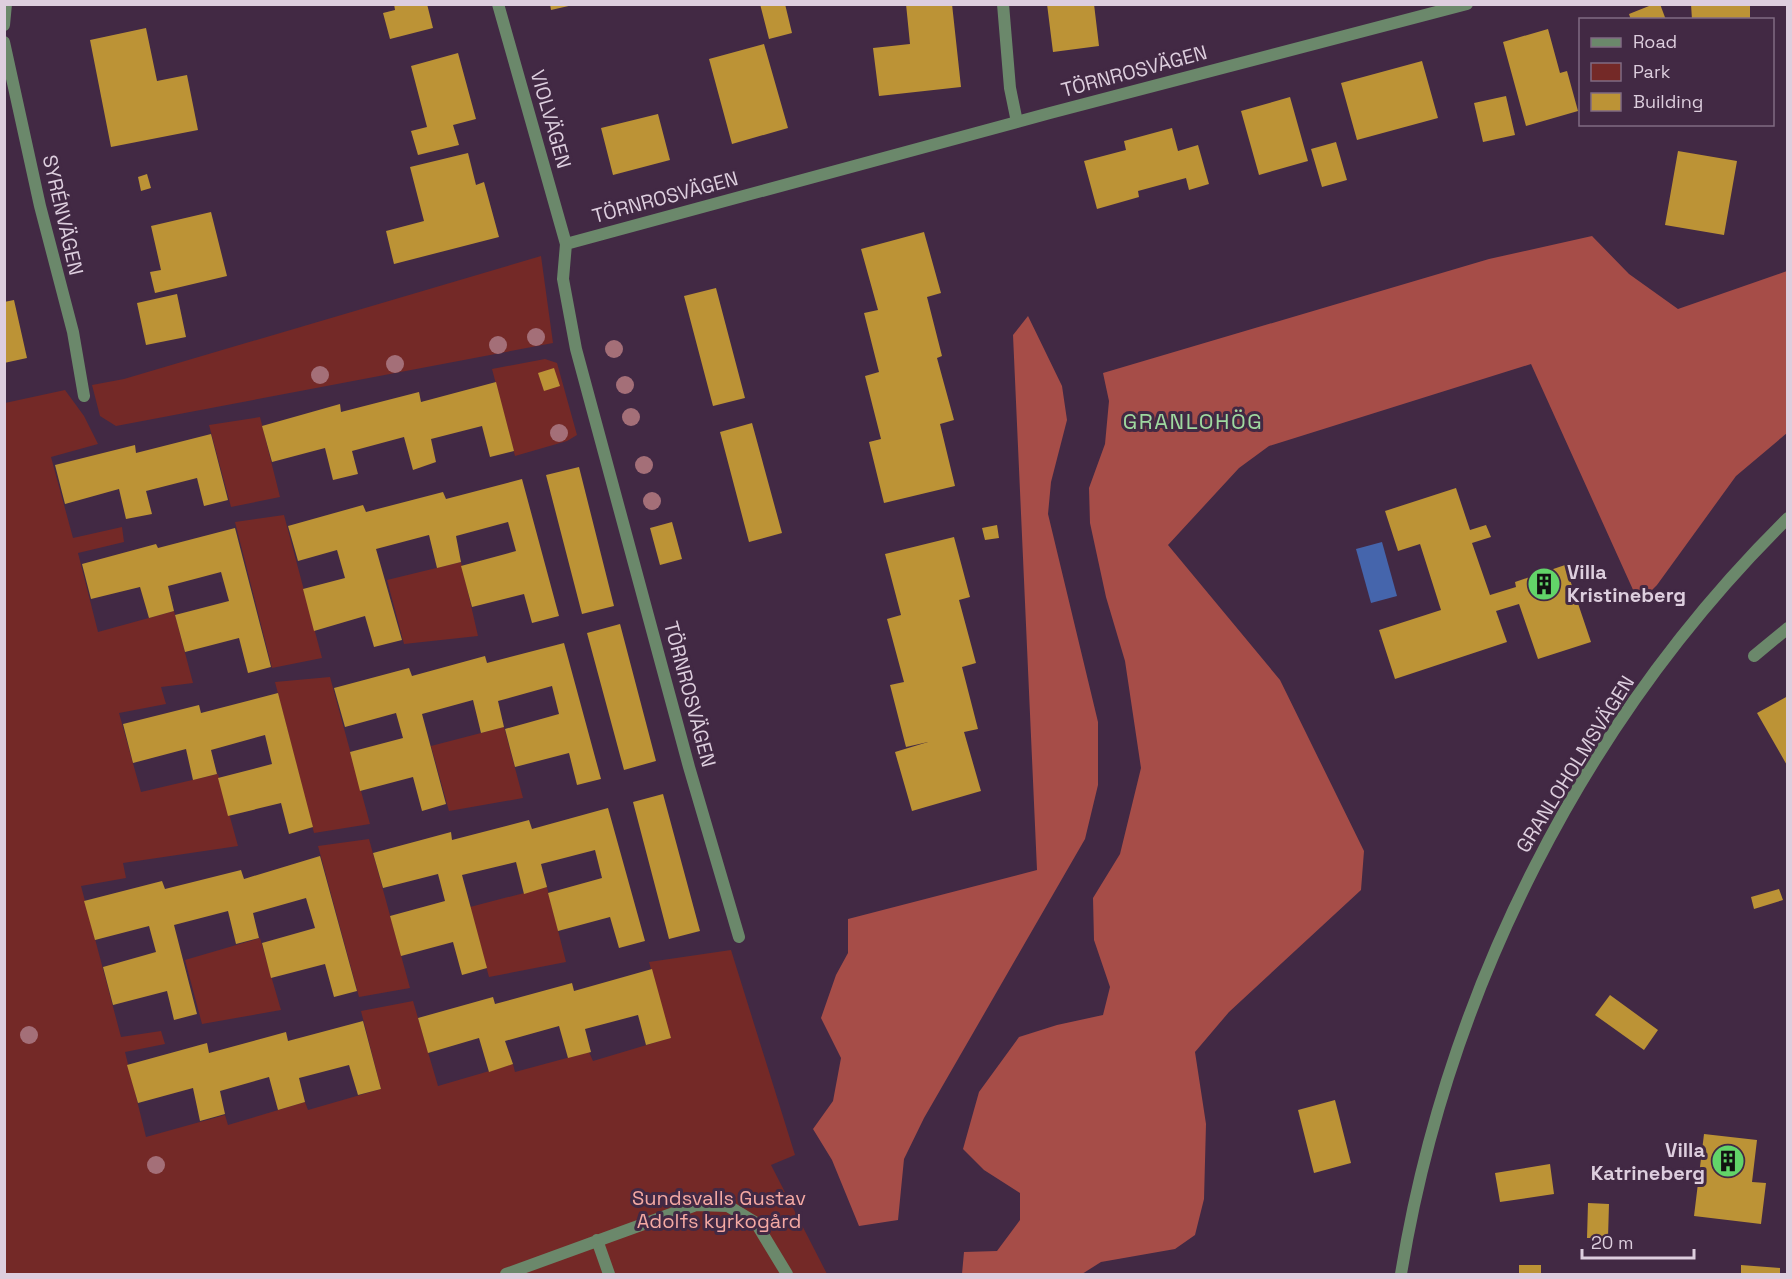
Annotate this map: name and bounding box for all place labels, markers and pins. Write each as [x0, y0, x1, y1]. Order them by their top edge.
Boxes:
place label: Villa Kristineberg [1567, 559, 1686, 608]
building icon: Villa Kristineberg [1526, 566, 1562, 602]
place label: Villa Katrineberg [1591, 1137, 1705, 1186]
building icon: Villa Katrineberg [1710, 1143, 1746, 1179]

